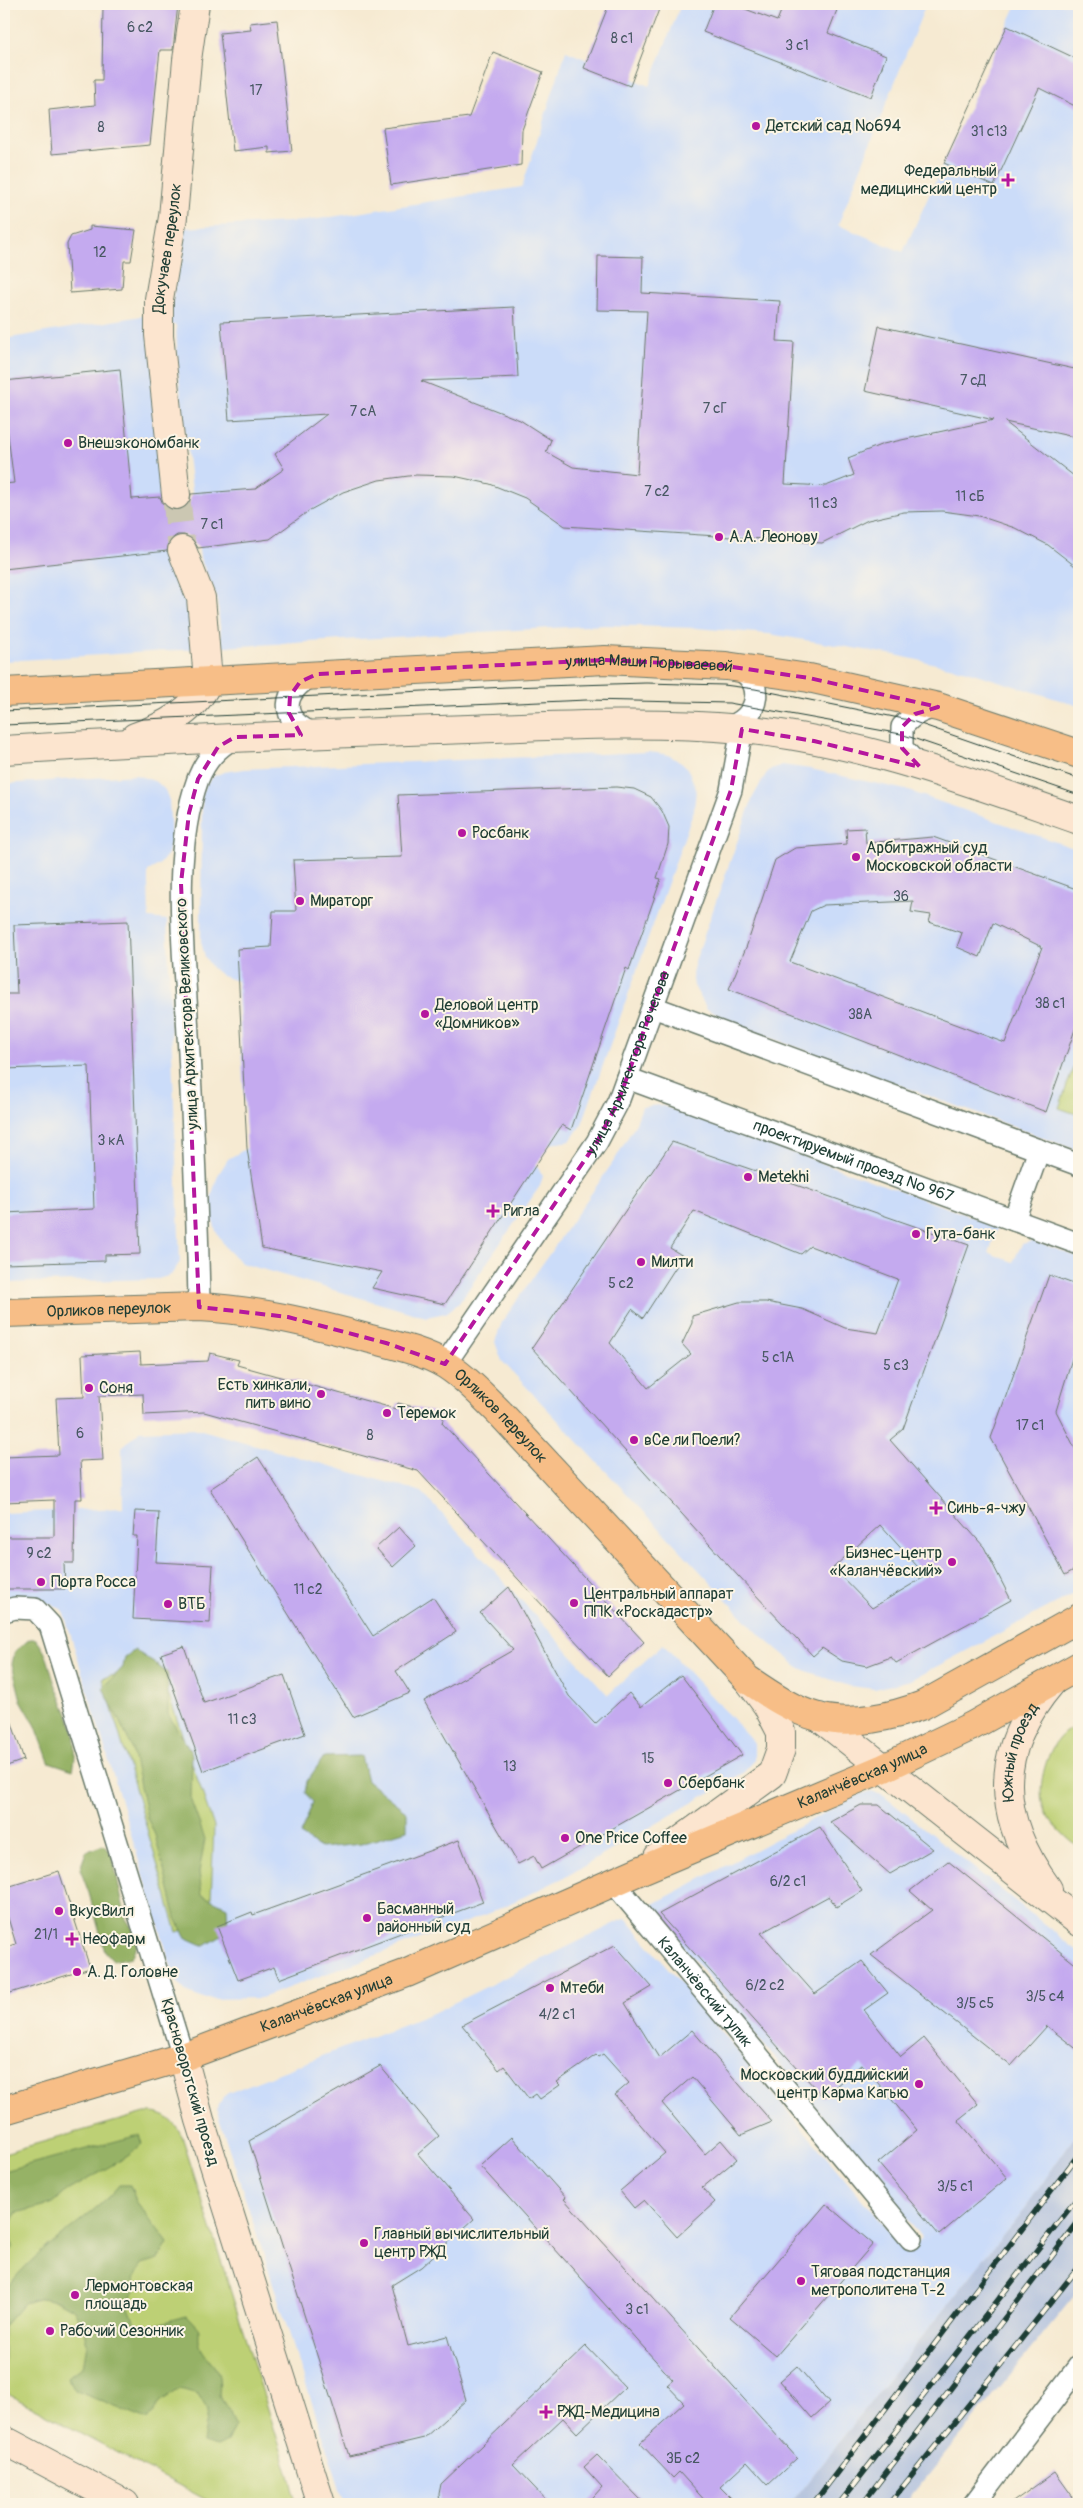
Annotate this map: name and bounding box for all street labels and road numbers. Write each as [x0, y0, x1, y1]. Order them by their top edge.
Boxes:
street label: Докучаев переулок [149, 182, 186, 315]
street label: улица Маши Порываевой [564, 650, 734, 677]
street label: улица Архитектора Великовского [171, 897, 203, 1131]
street label: улица Архитектора Рочегова [580, 968, 675, 1160]
street label: проектируемый проезд № 967 [750, 1115, 957, 1207]
street label: Орликов переулок [46, 1298, 172, 1322]
street label: Орликов переулок [450, 1364, 552, 1468]
street label: Южный проезд [998, 1699, 1043, 1803]
street label: Каланчёвская улица [794, 1739, 931, 1813]
street label: Каланчёвский тупик [653, 1933, 757, 2052]
street label: Каланчёвская улица [258, 1969, 396, 2037]
street label: Красноворотский проезд [156, 1996, 224, 2169]

